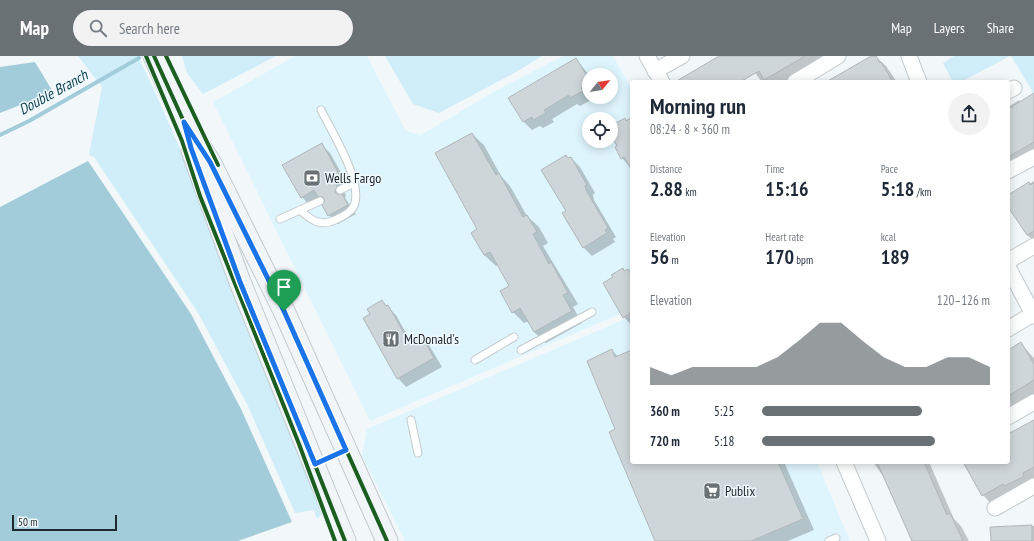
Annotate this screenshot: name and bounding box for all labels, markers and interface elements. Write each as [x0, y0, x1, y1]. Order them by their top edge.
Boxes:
search box [73, 10, 353, 46]
text: Map [20, 16, 49, 40]
icon: search [87, 17, 109, 39]
text: Search here [119, 19, 180, 38]
text: Map [891, 19, 912, 37]
text: Layers [934, 19, 965, 37]
text: Share [987, 19, 1014, 37]
water label: Double Branch [15, 65, 92, 119]
north arrow [582, 68, 618, 104]
map controls [582, 68, 618, 148]
text: Morning run [650, 92, 746, 120]
button: share [948, 93, 990, 135]
button: locate [582, 112, 618, 148]
text: 08:24 · 8 × 360 m [650, 121, 730, 138]
text: Distance [650, 162, 682, 176]
text: Time [765, 162, 784, 176]
text: Pace [881, 162, 898, 176]
bank icon: Wells Fargo [302, 168, 322, 188]
place label: Wells Fargo [325, 169, 381, 187]
text: 2.88 [650, 176, 683, 202]
text: 15:16 [765, 176, 809, 202]
text: 5:18 [881, 176, 914, 202]
text: km [683, 185, 697, 199]
text: /km [914, 185, 931, 199]
text: Elevation [650, 230, 685, 244]
text: Heart rate [765, 230, 804, 244]
text: kcal [881, 230, 896, 244]
text: 56 [650, 244, 669, 270]
text: 170 [765, 244, 794, 270]
text: 189 [881, 244, 909, 270]
text: m [669, 253, 679, 267]
text: bpm [794, 253, 813, 267]
pin [267, 270, 301, 311]
icon: arrive [273, 276, 295, 298]
text: Elevation [650, 292, 692, 309]
text: 120–126 m [937, 292, 990, 309]
restaurant icon: McDonald's [381, 329, 401, 349]
place label: McDonald's [404, 330, 459, 348]
text: 360 m [650, 403, 680, 420]
text: 5:25 [714, 403, 734, 420]
text: 720 m [650, 433, 680, 450]
text: 5:18 [714, 433, 734, 450]
supermarket icon: Publix [702, 481, 722, 501]
place label: Publix [725, 482, 755, 500]
scale bar [12, 513, 117, 532]
text: 50 m [18, 515, 37, 529]

